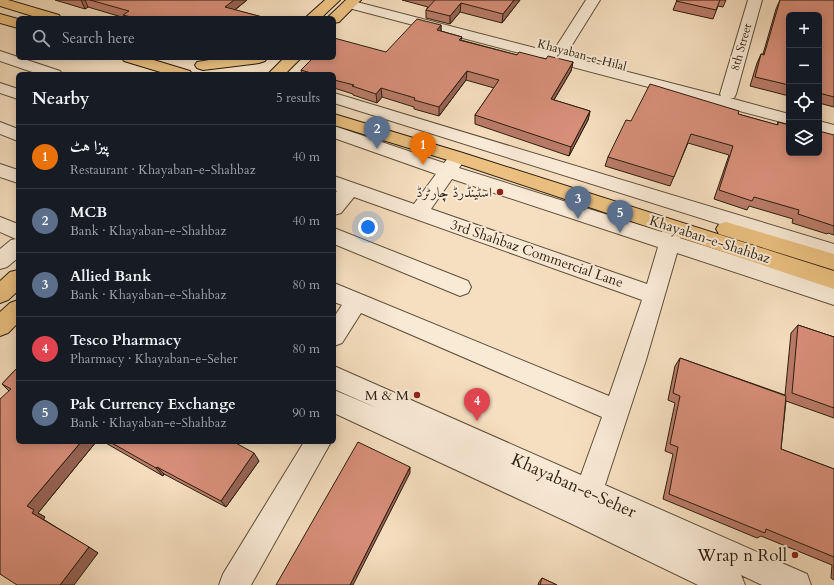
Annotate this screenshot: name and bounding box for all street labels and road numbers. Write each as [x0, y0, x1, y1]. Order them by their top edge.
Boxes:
street label: 8th Street [727, 21, 755, 73]
street label: Khayaban-e-Hilal [536, 35, 628, 75]
street label: Khayaban-e-Shahbaz [647, 211, 773, 268]
street label: 3rd Shahbaz Commercial Lane [448, 215, 626, 292]
street label: Khayaban-e-Seher [508, 448, 640, 524]

